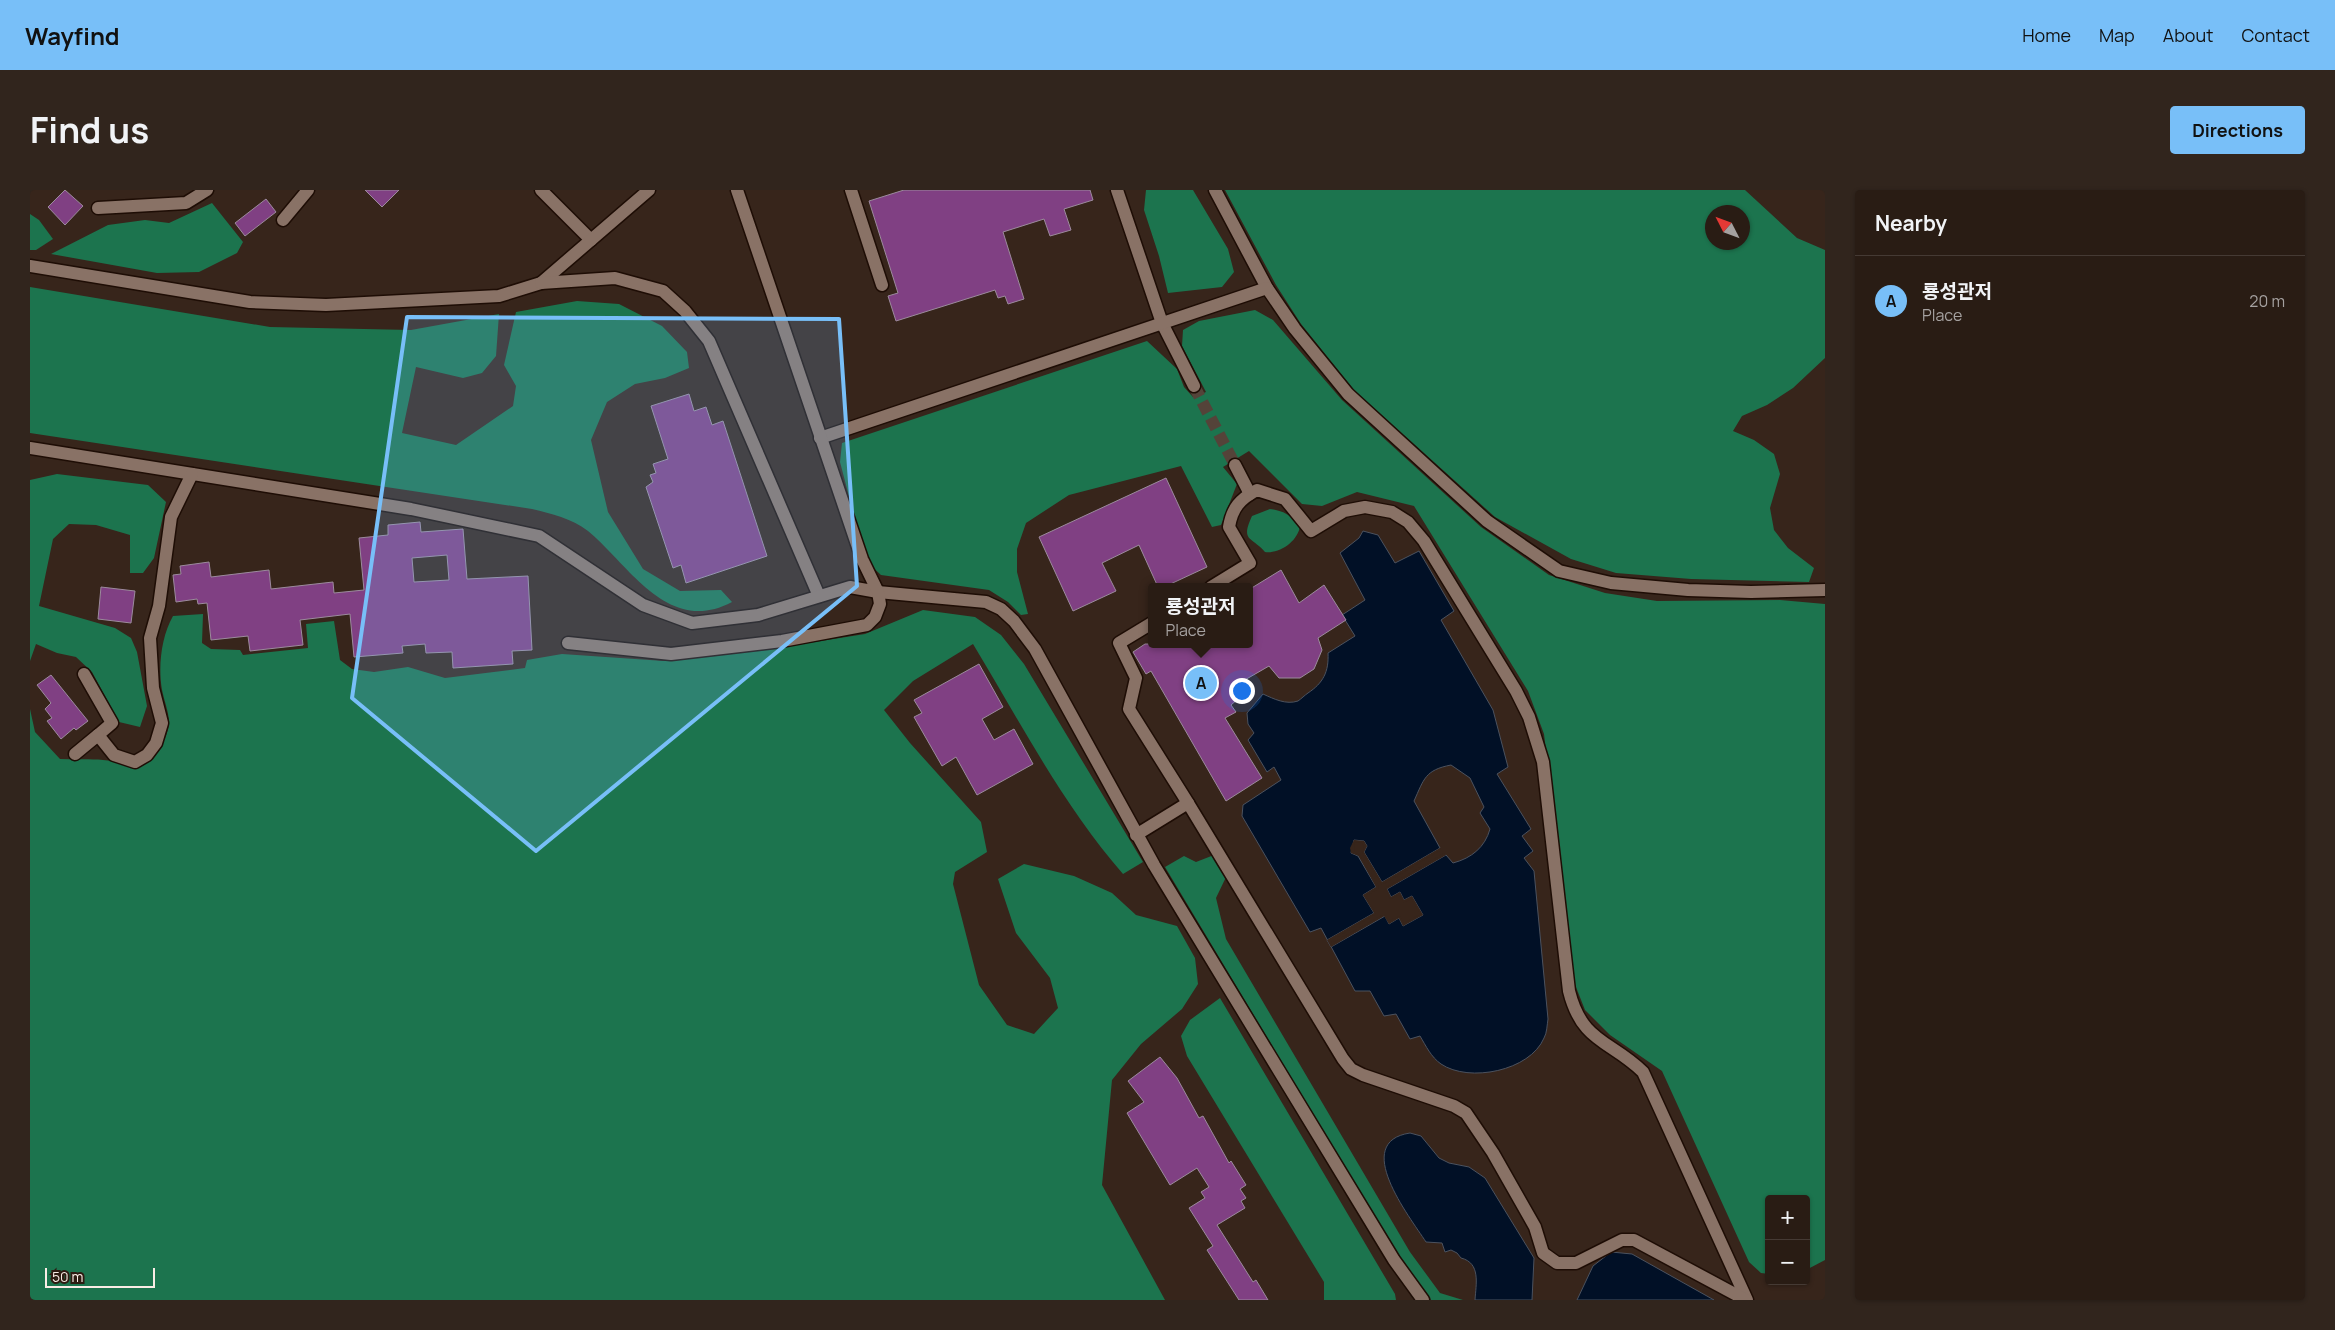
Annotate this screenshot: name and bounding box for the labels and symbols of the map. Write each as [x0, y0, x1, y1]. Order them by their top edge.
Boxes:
north arrow [1705, 205, 1750, 250]
pin: A [1185, 664, 1217, 702]
your location [1229, 678, 1255, 704]
scale bar [45, 1265, 155, 1288]

